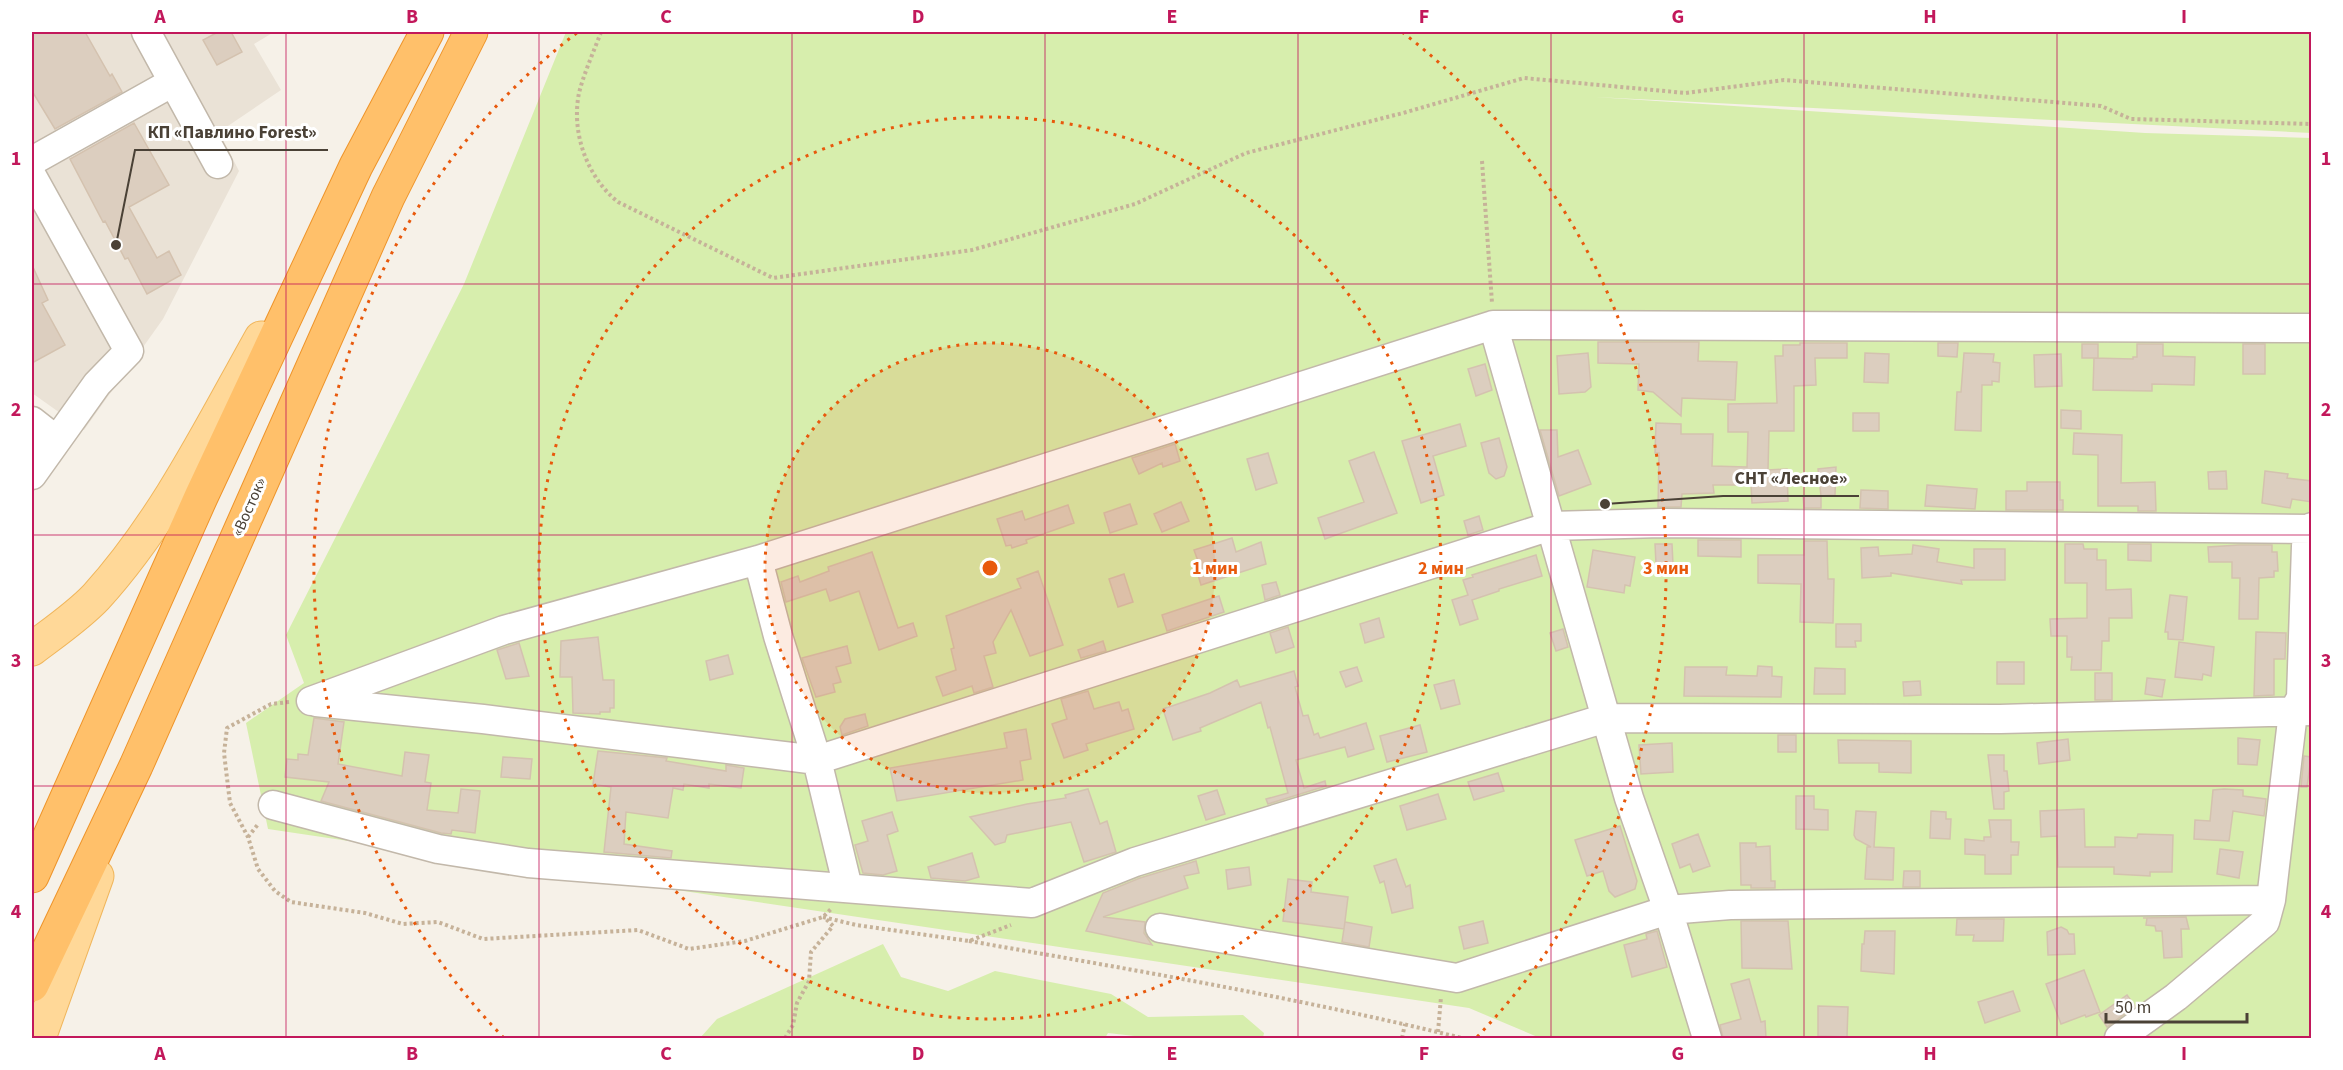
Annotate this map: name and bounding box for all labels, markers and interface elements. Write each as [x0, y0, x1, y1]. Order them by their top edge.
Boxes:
text: A [153, 3, 166, 31]
text: B [406, 3, 418, 31]
text: C [660, 3, 672, 31]
text: D [912, 3, 924, 31]
text: E [1167, 3, 1177, 31]
text: F [1419, 3, 1429, 31]
text: G [1672, 3, 1684, 31]
text: H [1923, 3, 1937, 31]
text: I [2181, 3, 2187, 31]
callout: КП «Павлино Forest» [135, 114, 328, 150]
text: КП «Павлино Forest» [147, 120, 317, 145]
text: 1 [11, 145, 21, 173]
text: 1 [2321, 145, 2331, 173]
text: 2 [11, 396, 21, 424]
text: 2 [2321, 396, 2331, 424]
callout: СНТ «Лесное» [1723, 460, 1859, 496]
text: СНТ «Лесное» [1735, 466, 1847, 491]
street label: «Восток» [226, 474, 272, 540]
text: 1 мин [1192, 556, 1238, 581]
text: 2 мин [1418, 556, 1464, 581]
text: 3 мин [1643, 556, 1689, 581]
centre of rings [980, 558, 1000, 578]
text: 3 [11, 647, 21, 675]
text: 3 [2321, 647, 2331, 675]
text: 4 [11, 898, 22, 926]
text: 4 [2321, 898, 2332, 926]
scale bar [2106, 986, 2247, 1024]
text: 50 m [2115, 995, 2151, 1020]
text: A [153, 1040, 166, 1068]
text: B [406, 1040, 418, 1068]
text: C [660, 1040, 672, 1068]
text: D [912, 1040, 924, 1068]
text: E [1167, 1040, 1177, 1068]
text: F [1419, 1040, 1429, 1068]
text: G [1672, 1040, 1684, 1068]
text: H [1923, 1040, 1937, 1068]
text: I [2181, 1040, 2187, 1068]

